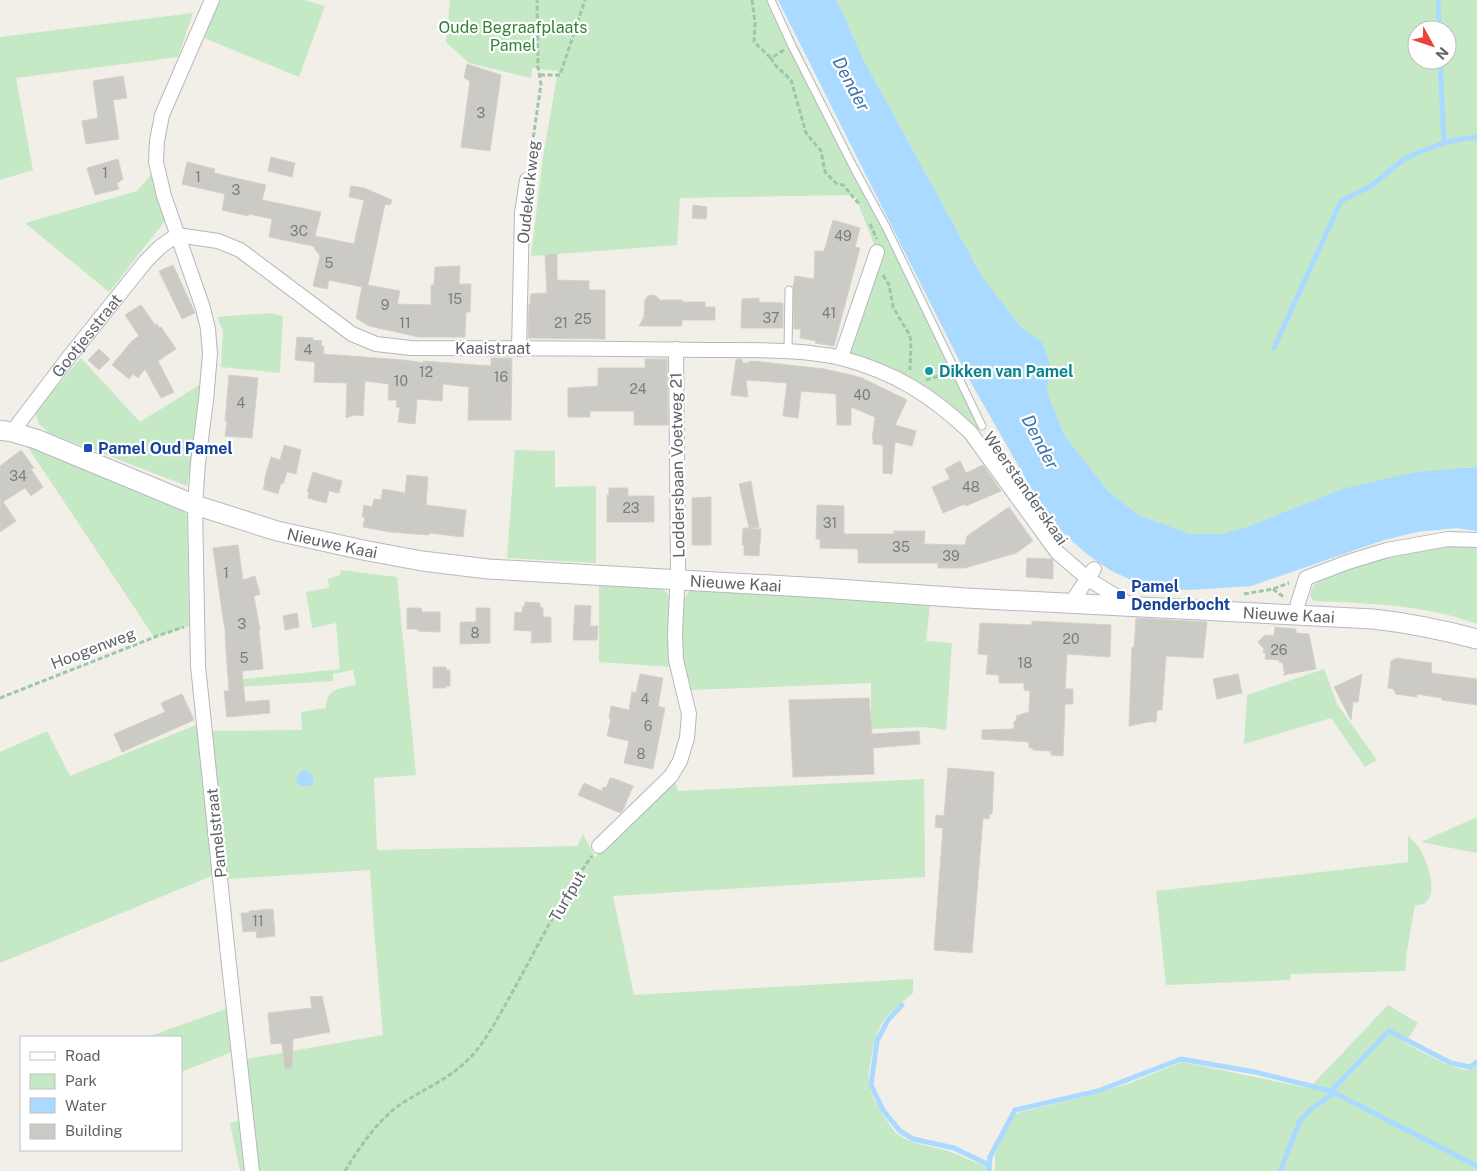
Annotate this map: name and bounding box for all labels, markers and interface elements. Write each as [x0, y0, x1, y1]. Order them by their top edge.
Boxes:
park label: Oude Begraafplaats Pamel [439, 18, 587, 55]
north arrow [1407, 20, 1457, 70]
text: N [1432, 44, 1452, 63]
water label: Dender [828, 53, 875, 115]
house number: 3 [477, 105, 486, 121]
street label: Oudekerkweg [514, 139, 543, 245]
house number: 1 [102, 165, 108, 181]
house number: 1 [195, 169, 201, 185]
house number: 3 [232, 182, 241, 198]
house number: 3C [290, 223, 308, 239]
house number: 49 [834, 228, 852, 244]
house number: 5 [325, 255, 334, 271]
street label: Gootjesstraat [48, 290, 126, 381]
house number: 15 [448, 291, 462, 307]
house number: 9 [381, 297, 390, 313]
house number: 41 [822, 305, 836, 321]
house number: 37 [763, 310, 779, 326]
house number: 25 [574, 311, 592, 327]
house number: 11 [399, 315, 411, 331]
house number: 21 [554, 315, 568, 331]
street label: Kaaistraat [455, 339, 531, 358]
house number: 4 [304, 342, 313, 358]
place label: Dikken van Pamel [939, 362, 1074, 381]
house number: 12 [419, 364, 433, 380]
marker: Dikken van Pamel [923, 365, 935, 377]
house number: 16 [494, 369, 508, 385]
street label: Loddersbaan Voetweg 21 [666, 372, 689, 558]
house number: 10 [394, 373, 408, 389]
house number: 24 [629, 381, 647, 397]
house number: 40 [853, 387, 871, 403]
house number: 4 [237, 395, 246, 411]
water label: Dender [1017, 411, 1064, 473]
street label: Weerstanderskaai [979, 428, 1072, 549]
place label: Pamel Oud Pamel [98, 439, 233, 458]
marker: Pamel Oud Pamel [82, 442, 94, 454]
house number: 34 [9, 468, 27, 484]
house number: 48 [962, 479, 980, 495]
house number: 23 [622, 500, 640, 516]
house number: 31 [823, 515, 837, 531]
street label: Nieuwe Kaai [285, 525, 379, 563]
house number: 35 [892, 539, 910, 555]
house number: 39 [942, 548, 960, 564]
house number: 1 [223, 565, 229, 581]
street label: Nieuwe Kaai [689, 571, 782, 596]
place label: Pamel Denderbocht [1131, 577, 1231, 614]
marker: Pamel Denderbocht [1115, 589, 1127, 601]
street label: Nieuwe Kaai [1242, 603, 1335, 627]
house number: 3 [238, 616, 247, 632]
street label: Hoogenweg [48, 624, 138, 673]
house number: 8 [470, 625, 480, 641]
house number: 20 [1063, 631, 1079, 647]
house number: 26 [1270, 642, 1288, 658]
house number: 5 [240, 650, 249, 666]
house number: 18 [1018, 655, 1032, 671]
house number: 4 [641, 691, 650, 707]
house number: 6 [644, 718, 653, 734]
house number: 8 [636, 746, 646, 762]
street label: Pamelstraat [202, 787, 231, 879]
street label: Turfput [545, 867, 590, 925]
house number: 11 [252, 913, 264, 929]
legend [20, 1036, 182, 1151]
text: Road [65, 1047, 101, 1064]
text: Park [65, 1072, 97, 1089]
text: Water [65, 1097, 107, 1114]
text: Building [65, 1122, 123, 1139]

